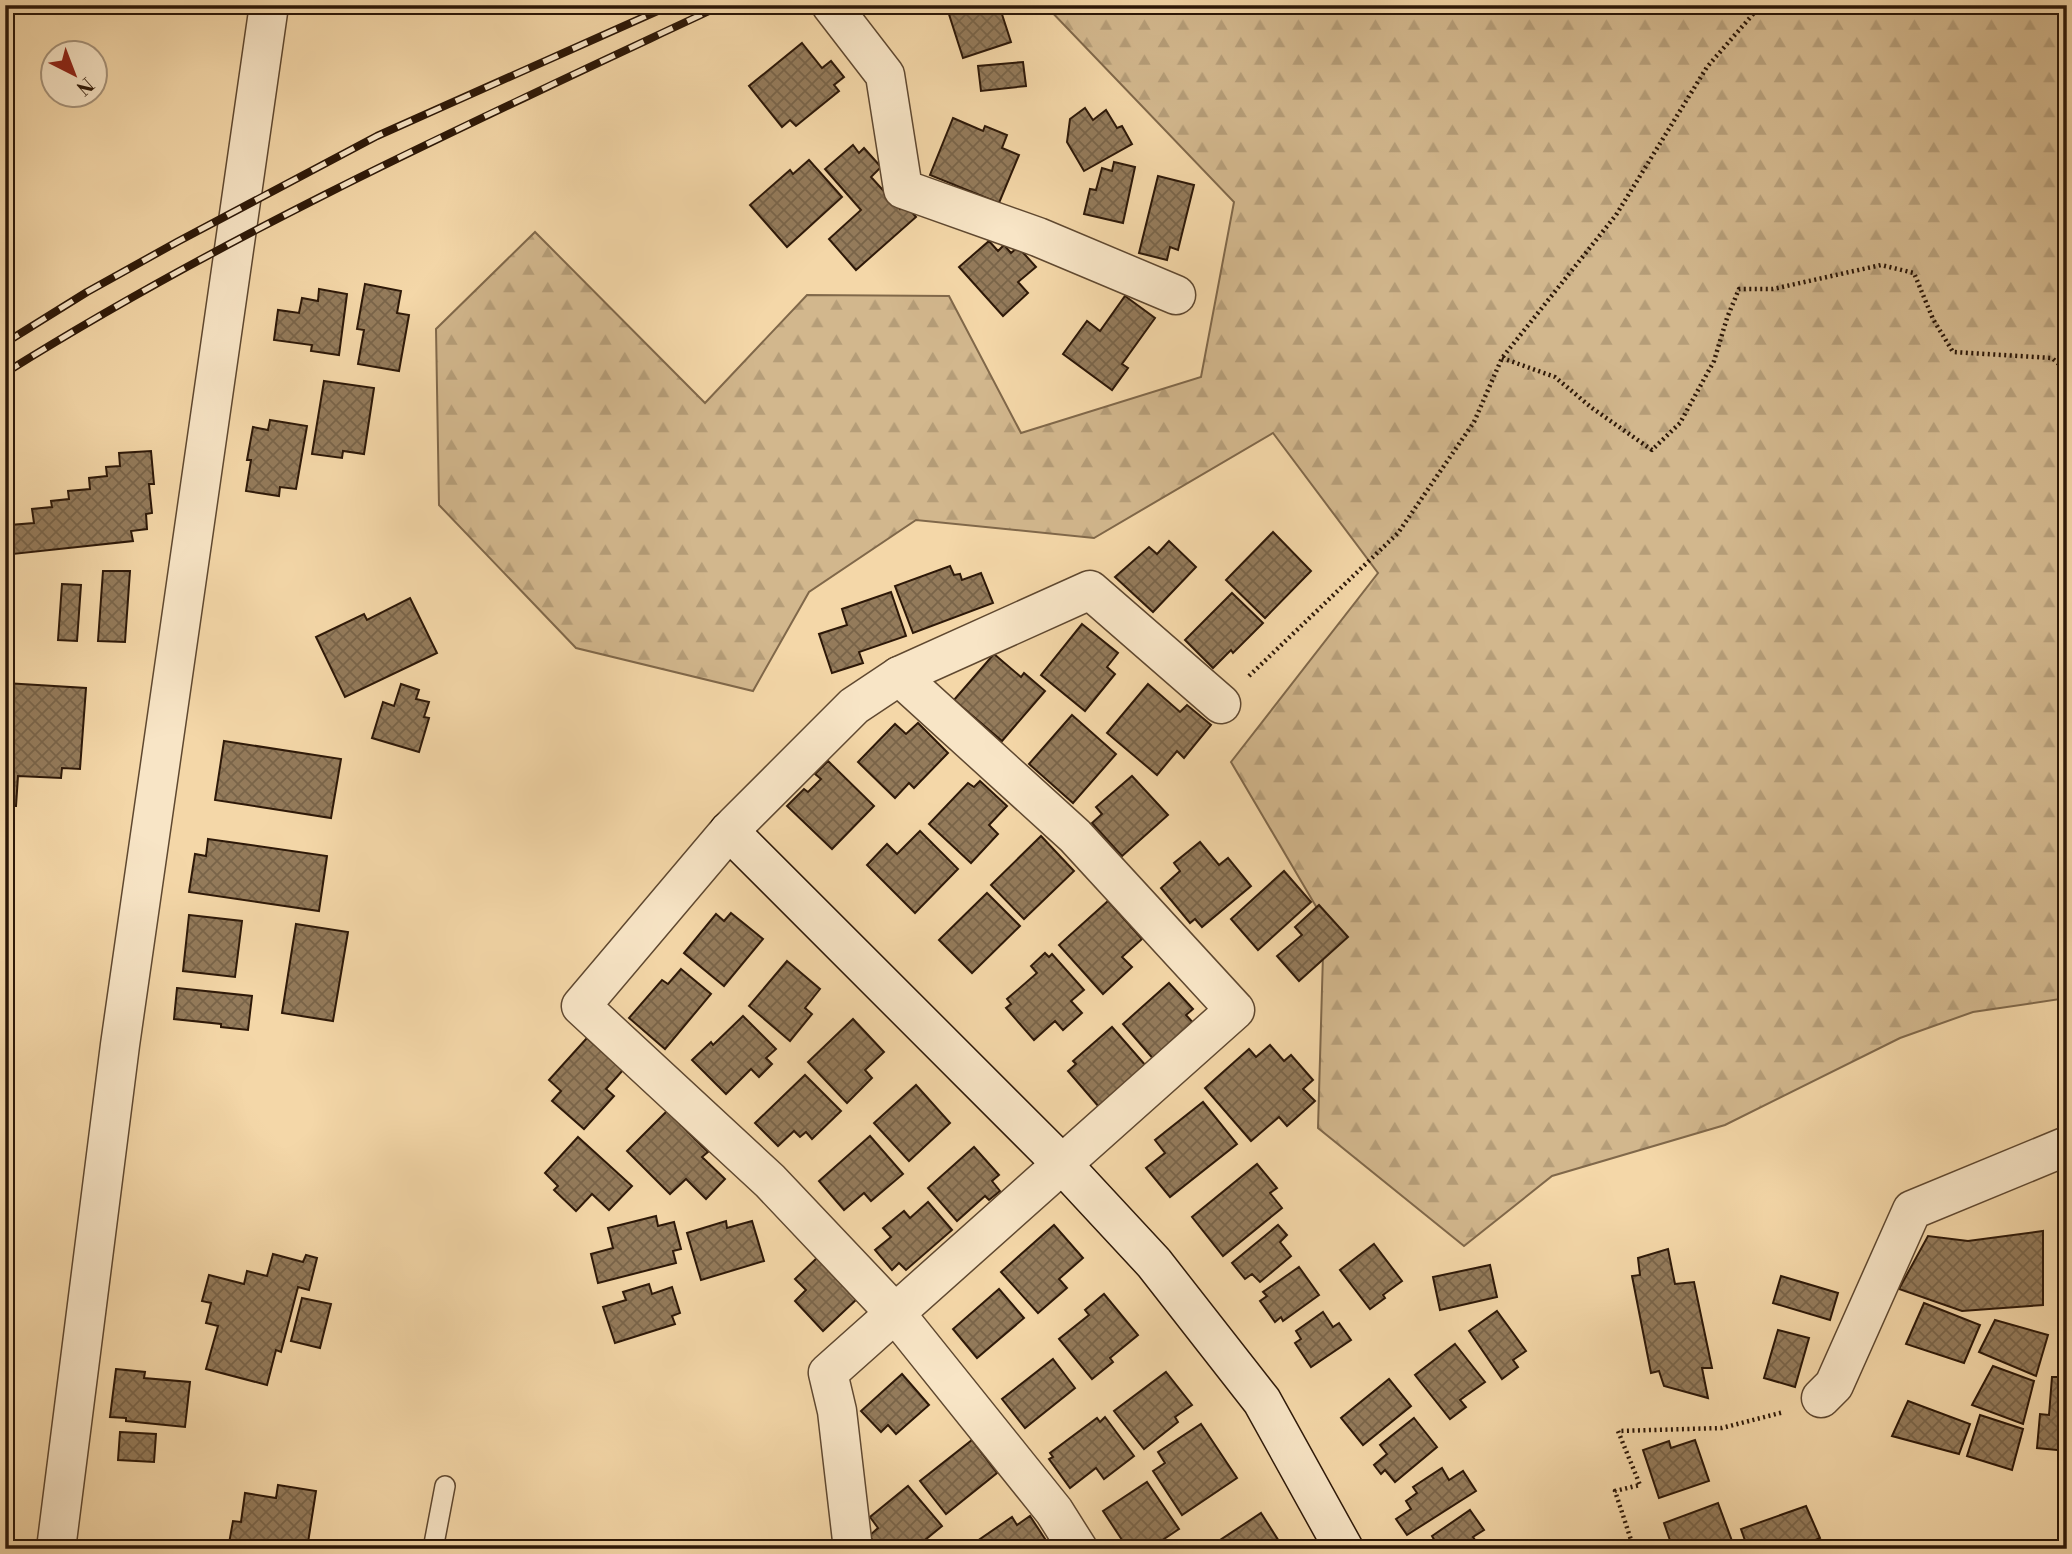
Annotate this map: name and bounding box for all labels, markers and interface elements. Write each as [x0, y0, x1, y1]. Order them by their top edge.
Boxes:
north arrow [38, 38, 108, 108]
text: N [71, 72, 98, 100]

